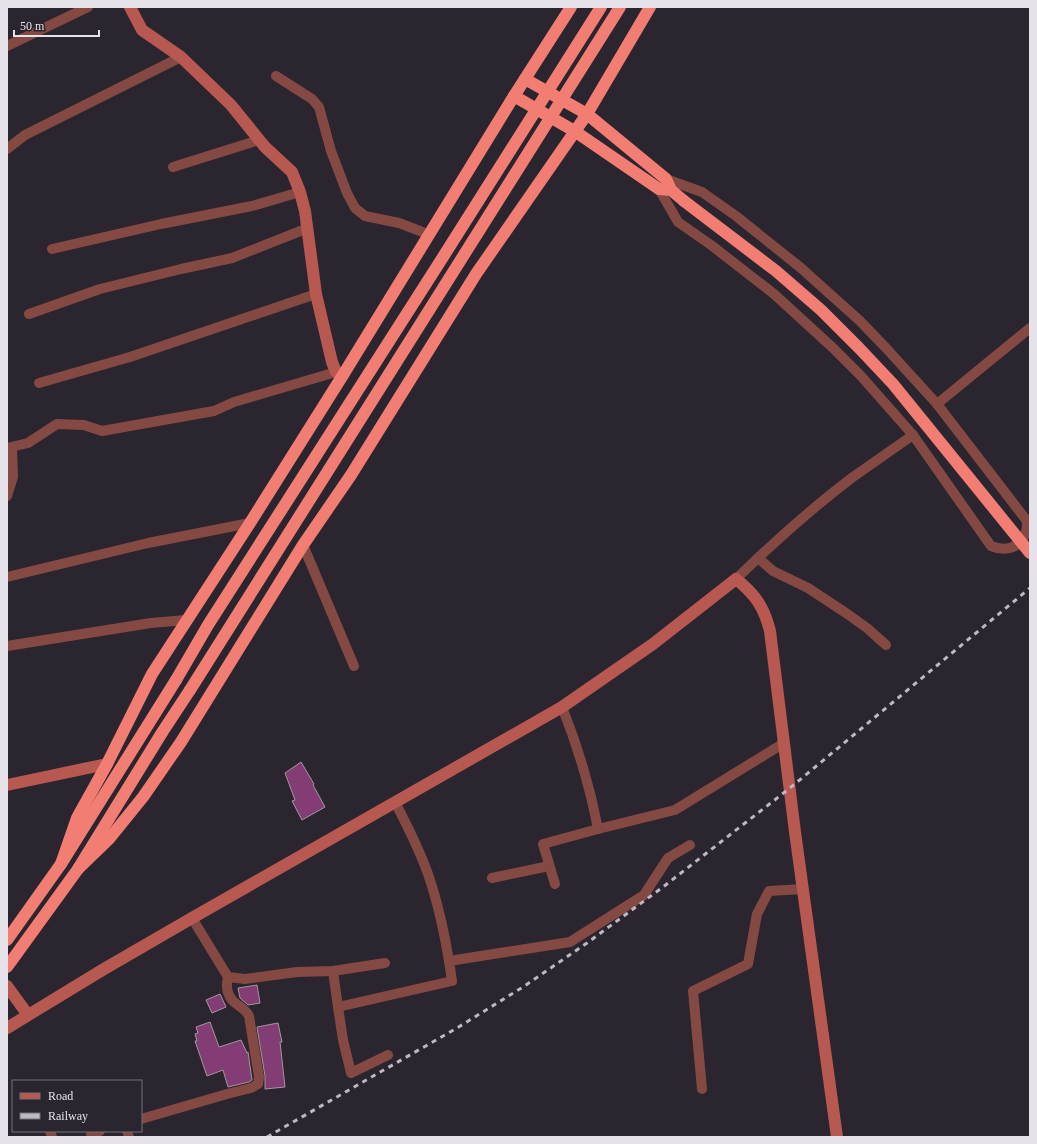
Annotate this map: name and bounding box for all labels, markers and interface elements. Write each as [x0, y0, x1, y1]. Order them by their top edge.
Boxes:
scale bar [14, 12, 99, 38]
text: 50 m [20, 19, 45, 33]
legend [12, 1080, 142, 1132]
text: Road [48, 1089, 73, 1103]
text: Railway [48, 1109, 88, 1123]

